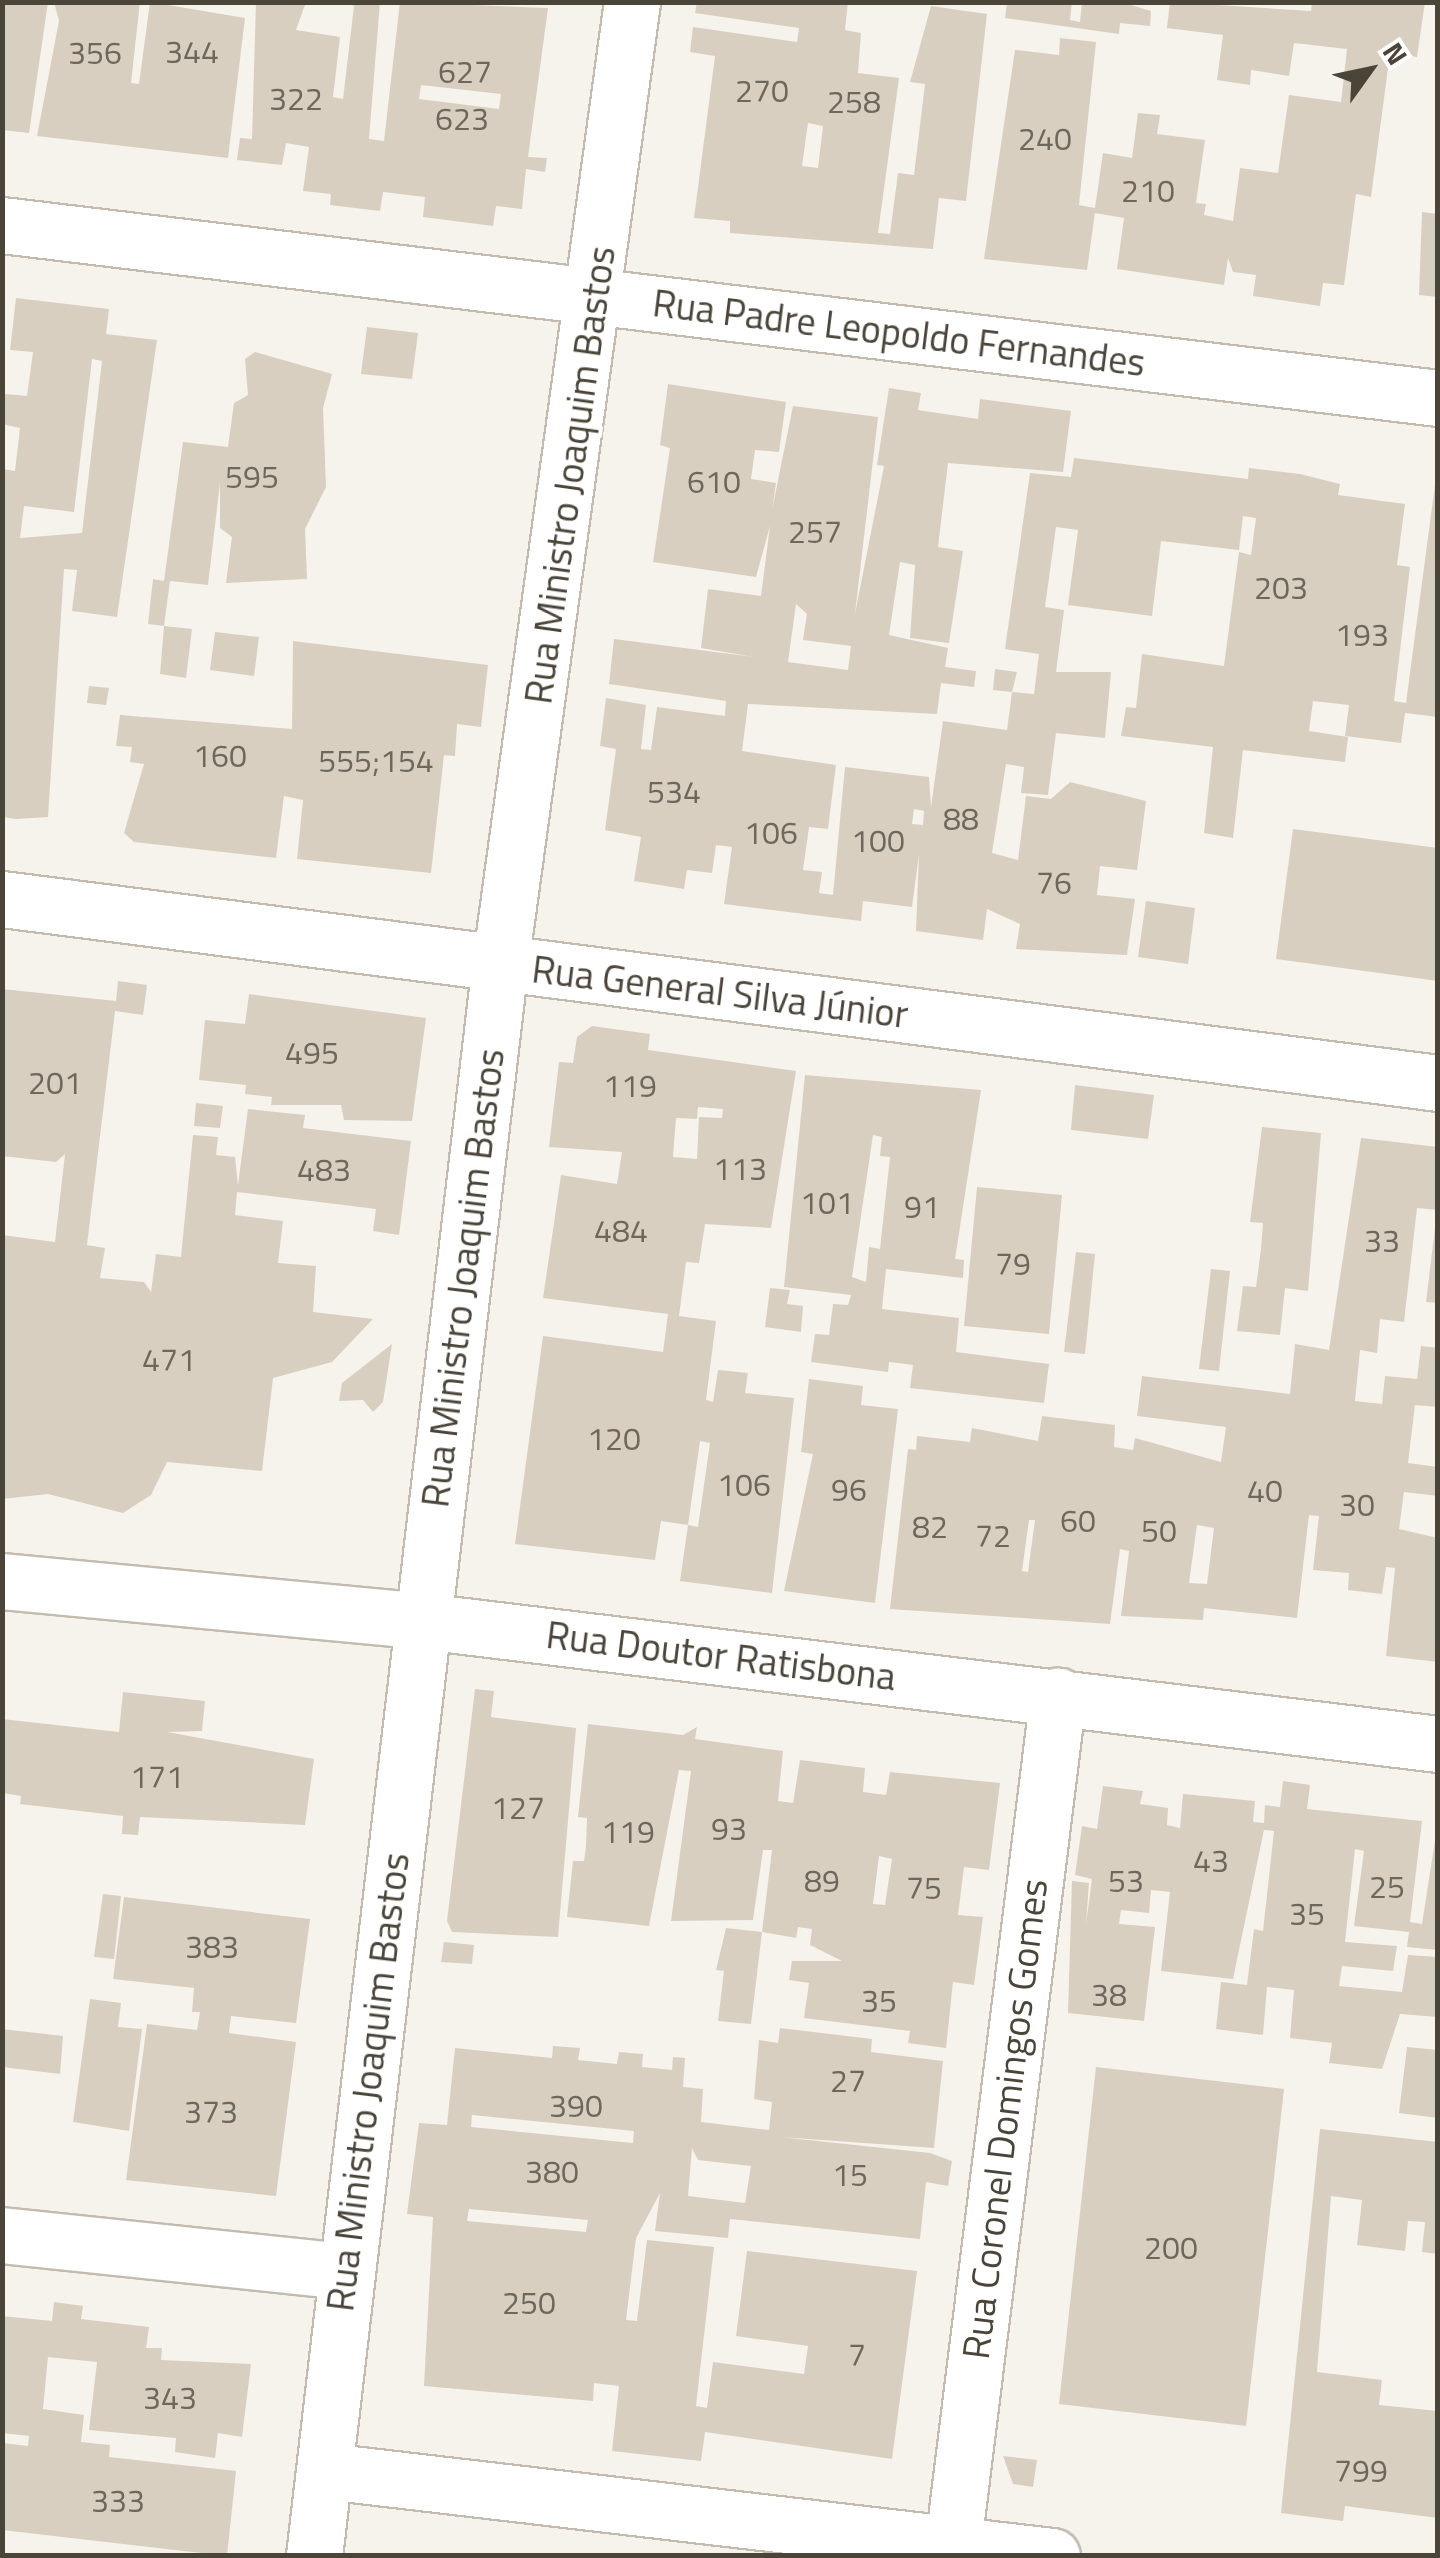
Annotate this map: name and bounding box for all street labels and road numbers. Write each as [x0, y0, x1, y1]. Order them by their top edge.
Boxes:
street label: Rua Ministro Joaquim Bastos [515, 243, 625, 707]
street label: Rua Padre Leopoldo Fernandes [650, 280, 1148, 386]
street label: Rua General Silva Júnior [529, 946, 911, 1038]
street label: Rua Ministro Joaquim Bastos [412, 1046, 514, 1510]
street label: Rua Doutor Ratisbona [544, 1612, 898, 1700]
street label: Rua Ministro Joaquim Bastos [317, 1850, 419, 2314]
street label: Rua Coronel Domingos Gomes [953, 1876, 1057, 2362]

